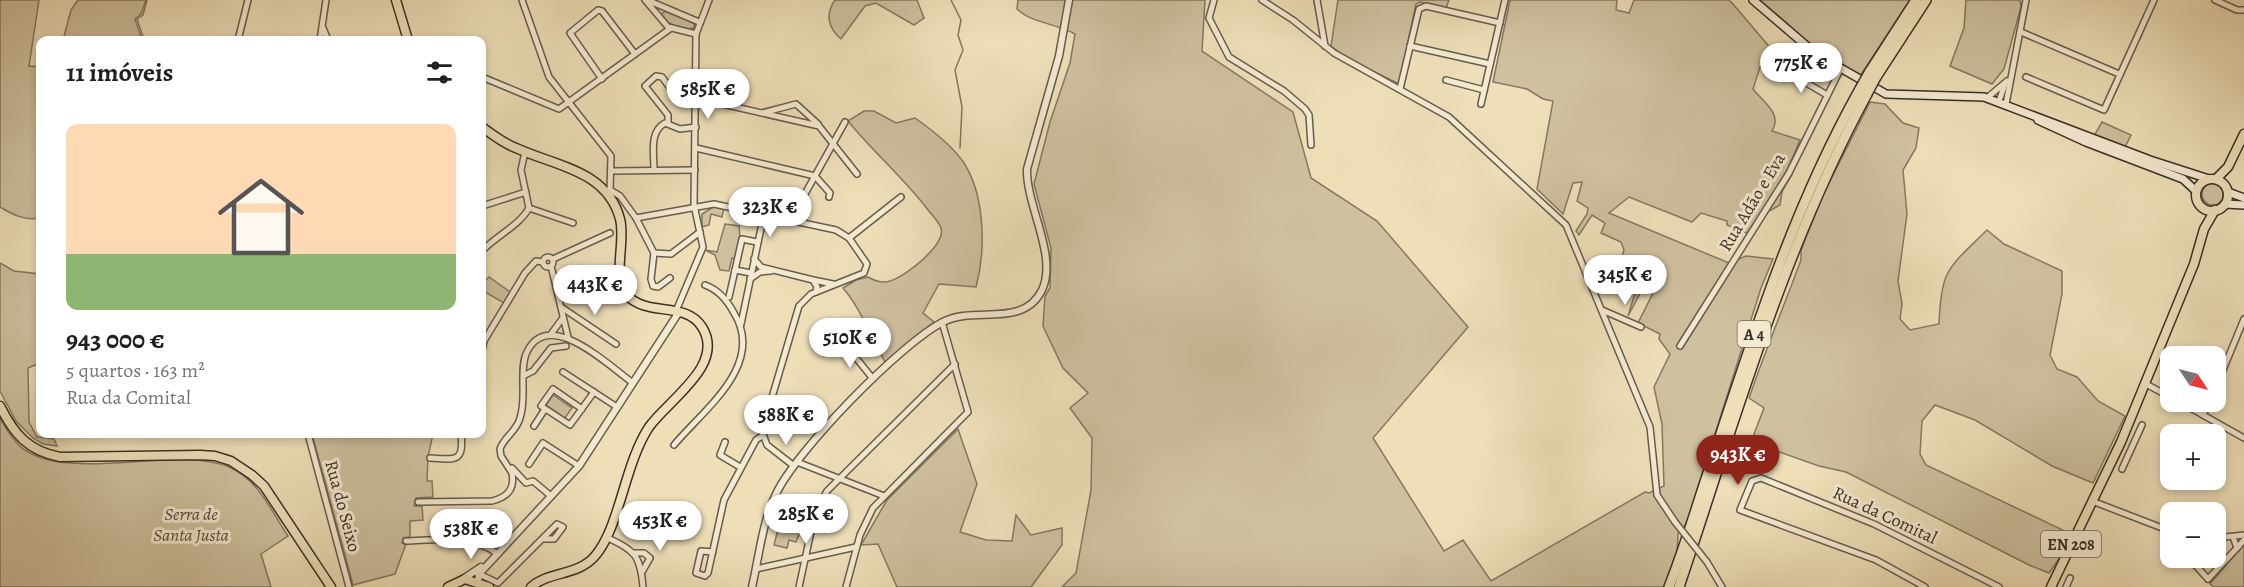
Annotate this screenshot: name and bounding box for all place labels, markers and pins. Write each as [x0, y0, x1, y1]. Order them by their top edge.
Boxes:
pin: 775K € [1752, 43, 1850, 94]
pin: 585K € [659, 69, 757, 120]
pin: 323K € [721, 187, 819, 238]
pin: 345K € [1576, 255, 1674, 306]
pin: 443K € [546, 265, 644, 316]
pin: 510K € [801, 318, 899, 369]
pin: 588K € [737, 395, 835, 446]
pin: 943K € [1689, 435, 1787, 486]
pin: 285K € [757, 494, 855, 545]
pin: 453K € [611, 501, 709, 552]
pin: 538K € [422, 509, 520, 560]

